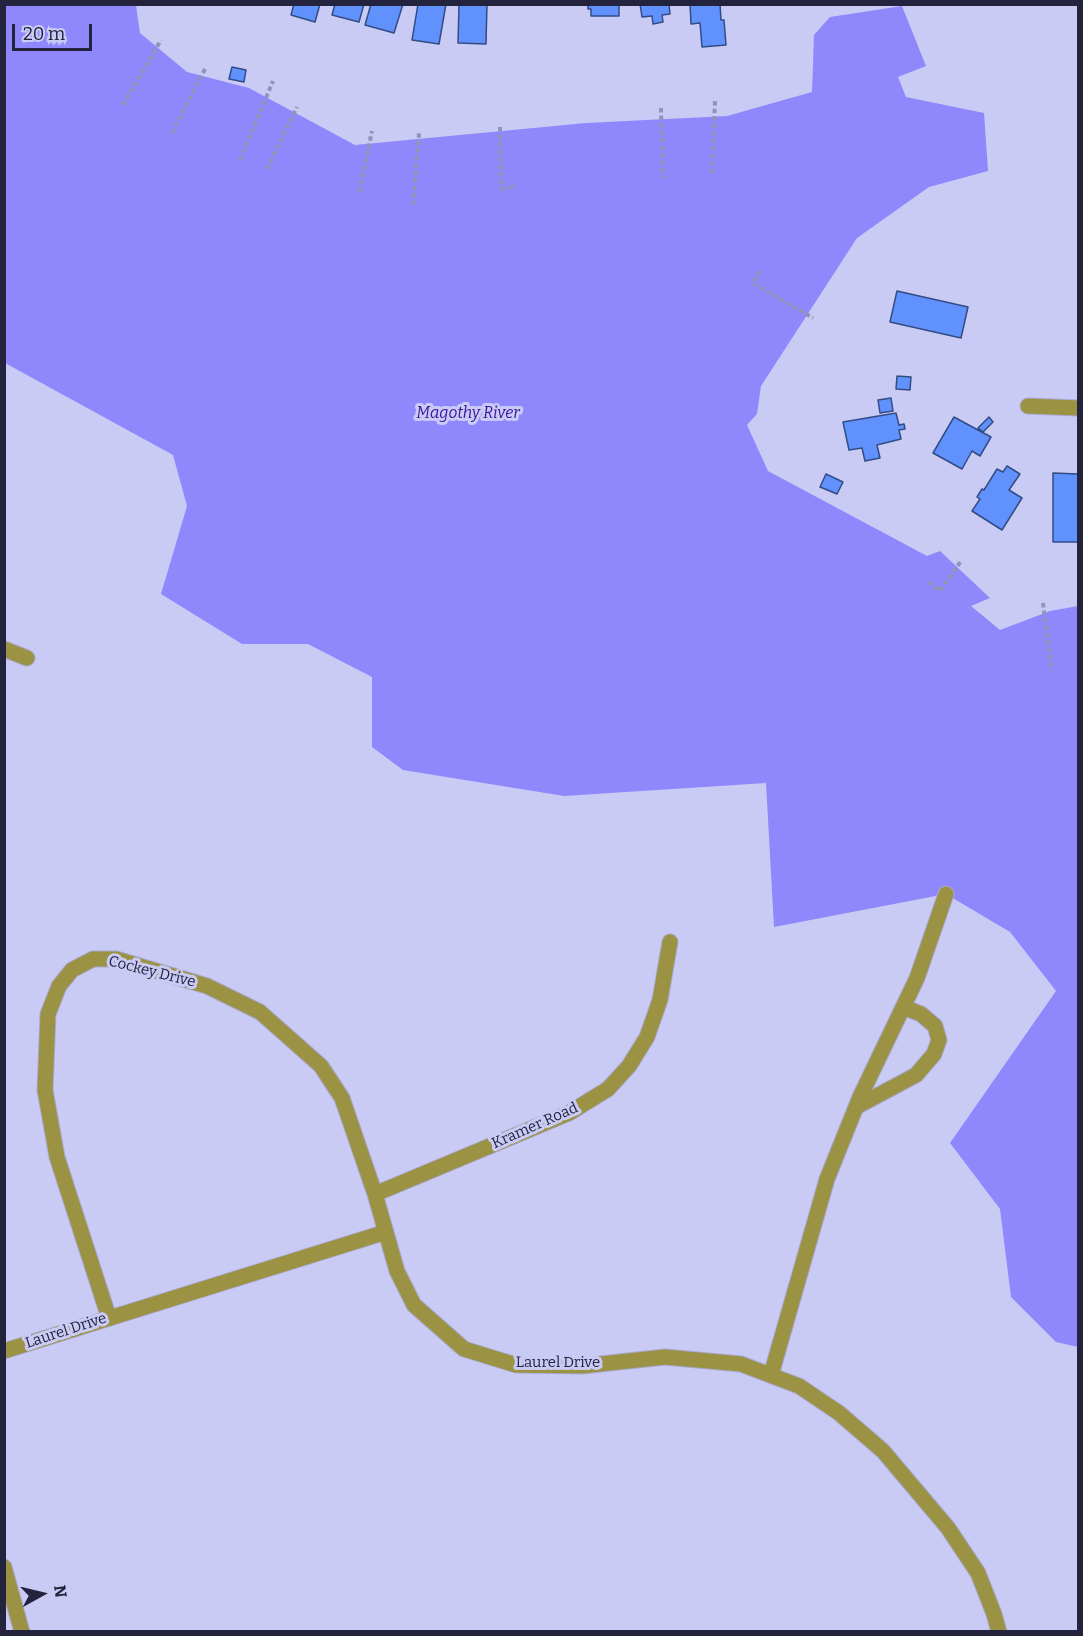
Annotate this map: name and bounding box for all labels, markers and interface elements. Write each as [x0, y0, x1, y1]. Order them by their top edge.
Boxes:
scale bar [15, 12, 94, 50]
text: 20 m [23, 23, 65, 45]
water label: Magothy River [416, 404, 520, 424]
street label: Cockey Drive [107, 952, 197, 992]
street label: Kramer Road [489, 1099, 581, 1153]
street label: Laurel Drive [23, 1309, 109, 1353]
street label: Laurel Drive [516, 1354, 600, 1372]
north arrow [12, 1564, 72, 1624]
text: N [50, 1584, 71, 1599]

